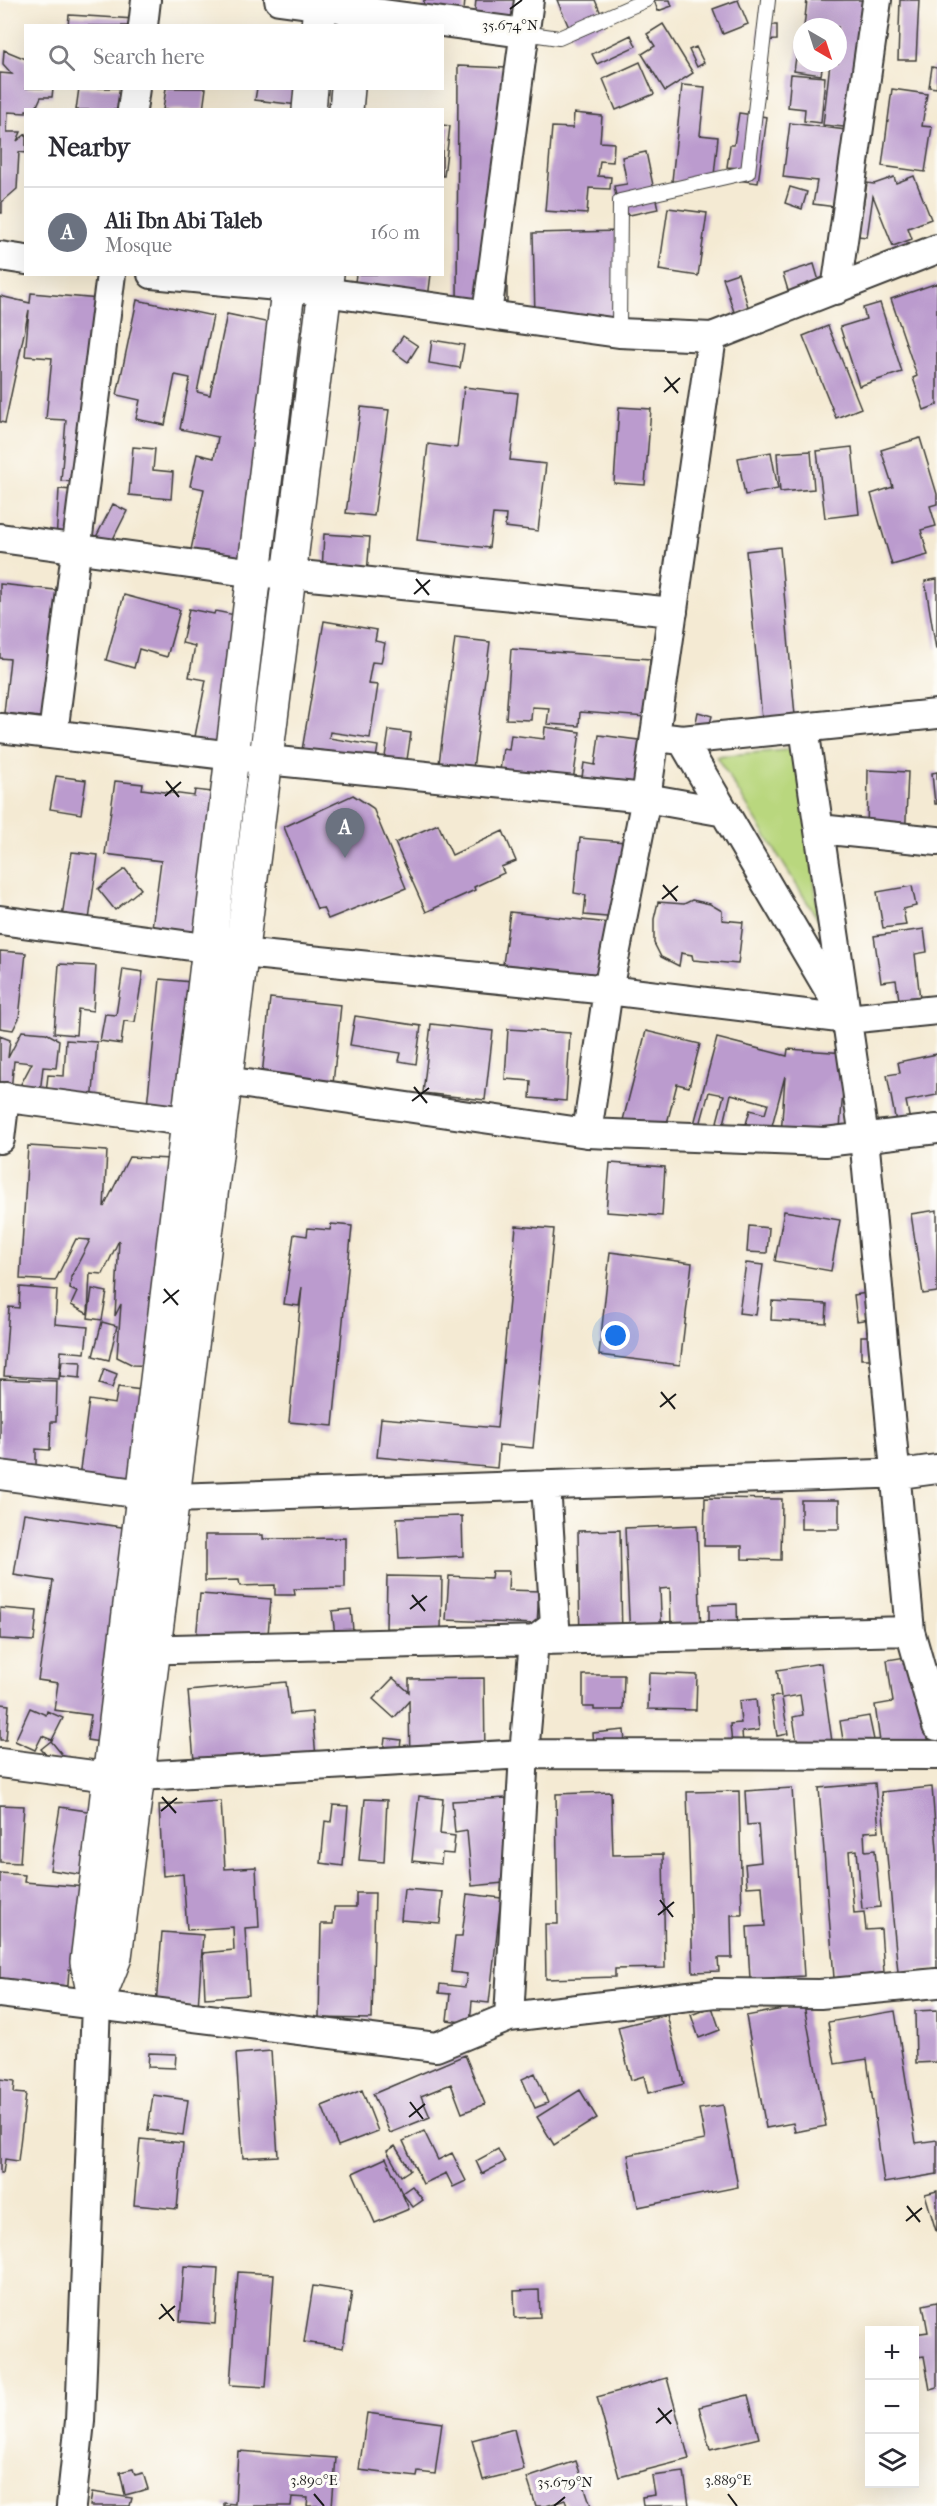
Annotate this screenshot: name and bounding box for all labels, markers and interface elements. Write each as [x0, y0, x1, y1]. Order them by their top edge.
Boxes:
text: 35.674°N [482, 16, 539, 34]
north arrow [793, 18, 847, 72]
search box [24, 24, 444, 90]
icon: search [45, 41, 78, 74]
text: Search here [93, 44, 205, 70]
text: Nearby [48, 132, 130, 163]
text: Ali Ibn Abi Taleb [105, 208, 262, 234]
text: A [61, 221, 74, 244]
text: 160 m [370, 221, 420, 244]
text: Mosque [105, 234, 172, 257]
pin: A [326, 808, 364, 858]
your location [601, 1321, 630, 1350]
map controls [865, 2326, 919, 2488]
button: + [865, 2326, 919, 2380]
button: − [865, 2380, 919, 2434]
button: layers [865, 2434, 919, 2488]
text: 3.890°E [290, 2471, 338, 2489]
text: 3.889°E [705, 2471, 751, 2489]
text: 35.679°N [537, 2473, 593, 2491]

